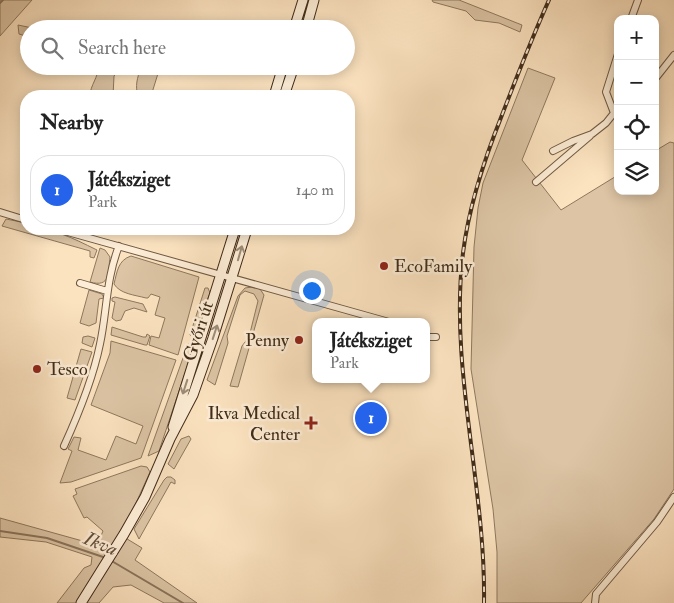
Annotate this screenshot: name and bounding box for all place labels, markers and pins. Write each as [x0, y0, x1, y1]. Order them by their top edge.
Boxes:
place label: EcoFamily [394, 255, 473, 278]
marker: EcoFamily [378, 260, 390, 272]
place label: Penny [245, 329, 290, 352]
marker: Penny [293, 334, 305, 346]
place label: Tesco [47, 358, 88, 381]
marker: Tesco [31, 363, 43, 375]
pin: 1 [355, 399, 387, 437]
place label: Ikva Medical Center [208, 402, 300, 446]
marker: Ikva Medical Center [304, 416, 318, 430]

